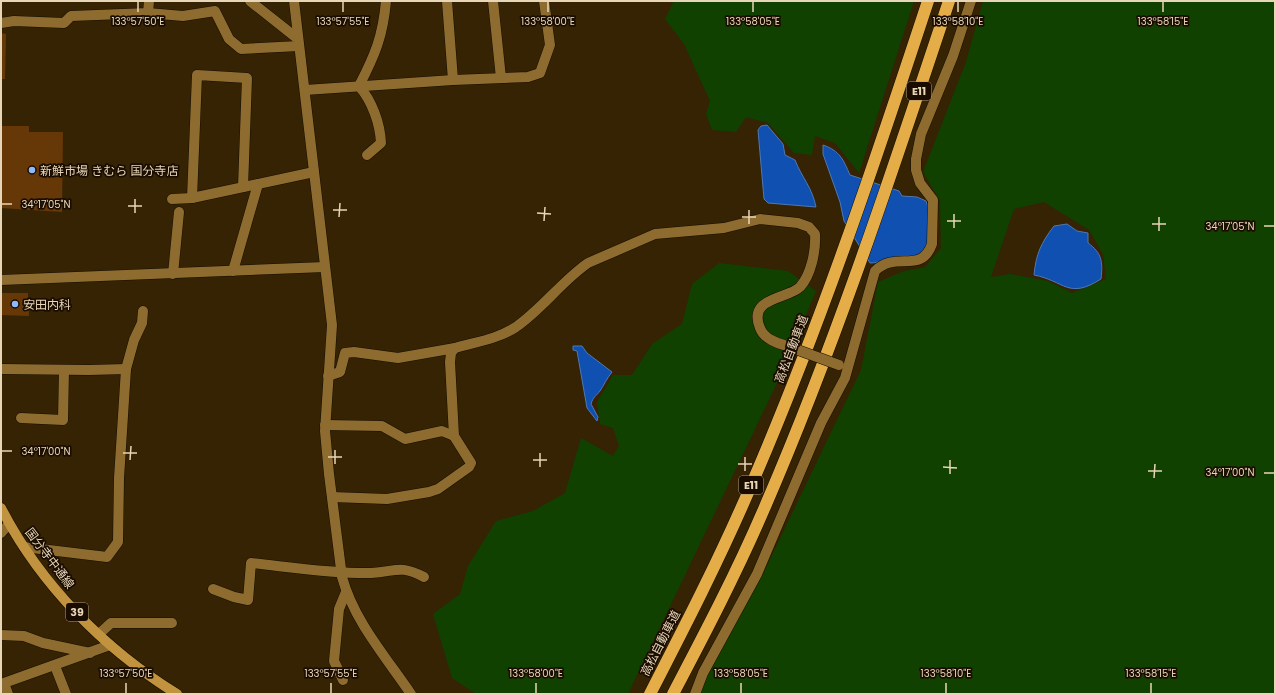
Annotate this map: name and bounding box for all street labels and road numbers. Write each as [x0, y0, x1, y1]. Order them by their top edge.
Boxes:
road number: E11 [907, 82, 931, 100]
street label: 高松自動車道 [770, 312, 812, 386]
road number: E11 [739, 476, 763, 494]
street label: 国分寺中通線 [22, 524, 78, 592]
road number: 39 [66, 603, 88, 621]
street label: 高松自動車道 [636, 607, 684, 679]

